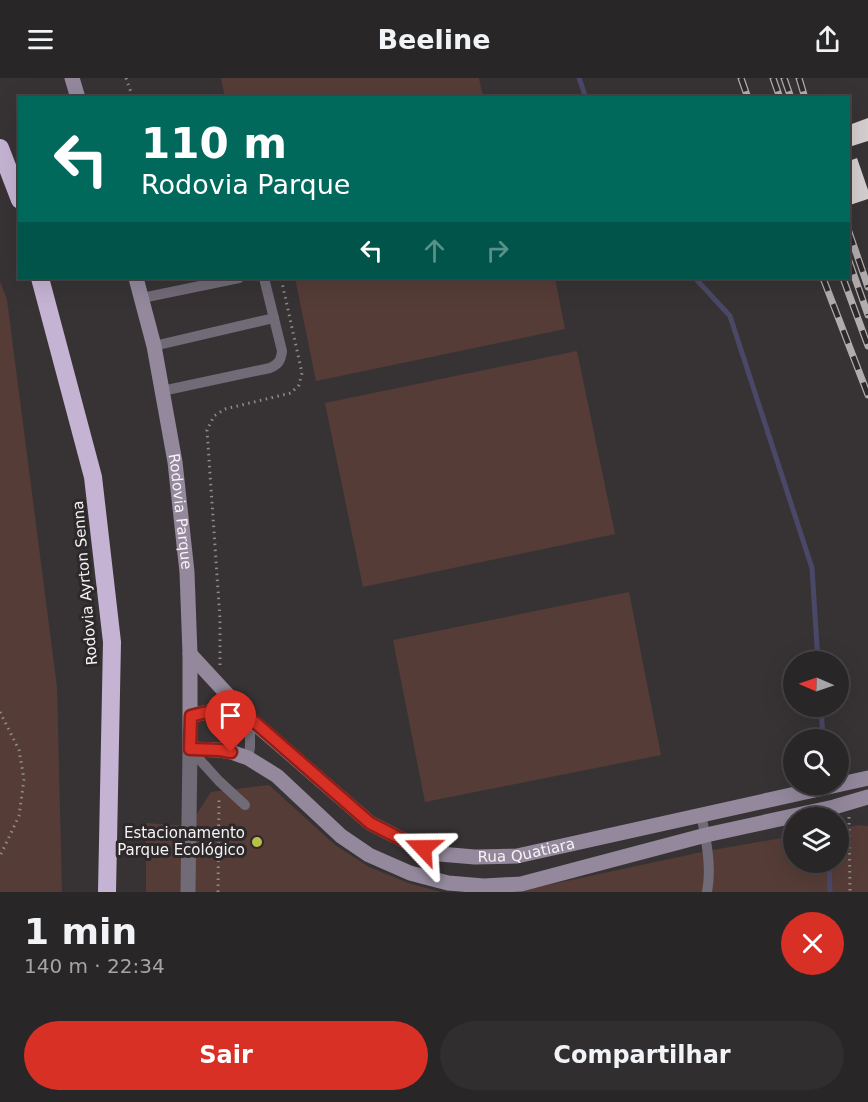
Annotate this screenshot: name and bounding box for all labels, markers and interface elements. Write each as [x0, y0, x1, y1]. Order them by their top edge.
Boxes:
icon: menu [24, 23, 57, 56]
icon: share [811, 23, 844, 56]
text: Beeline [377, 24, 491, 55]
text: 110 m [141, 119, 287, 168]
icon: left [42, 120, 120, 198]
text: Rodovia Parque [141, 169, 350, 200]
icon: left [355, 234, 388, 267]
icon: ahead [418, 234, 451, 267]
icon: right [481, 234, 514, 267]
street label: Rodovia Parque [165, 452, 196, 570]
street label: Rodovia Ayrton Senna [69, 500, 101, 666]
north arrow [783, 651, 849, 717]
map controls [783, 651, 849, 873]
pin [205, 690, 256, 752]
icon: arrive [214, 699, 247, 732]
button: search [783, 729, 849, 795]
button: layers [783, 807, 849, 873]
position arrow [391, 816, 455, 880]
place label: Estacionamento Parque Ecológico [117, 824, 245, 859]
street label: Rua Quatiara [477, 834, 577, 866]
marker: Estacionamento Parque Ecológico [250, 835, 264, 849]
text: 1 min [24, 911, 137, 952]
button: close [781, 912, 844, 975]
text: 140 m · 22:34 [24, 954, 165, 978]
button: Sair [24, 1021, 428, 1090]
button: Compartilhar [440, 1021, 844, 1090]

